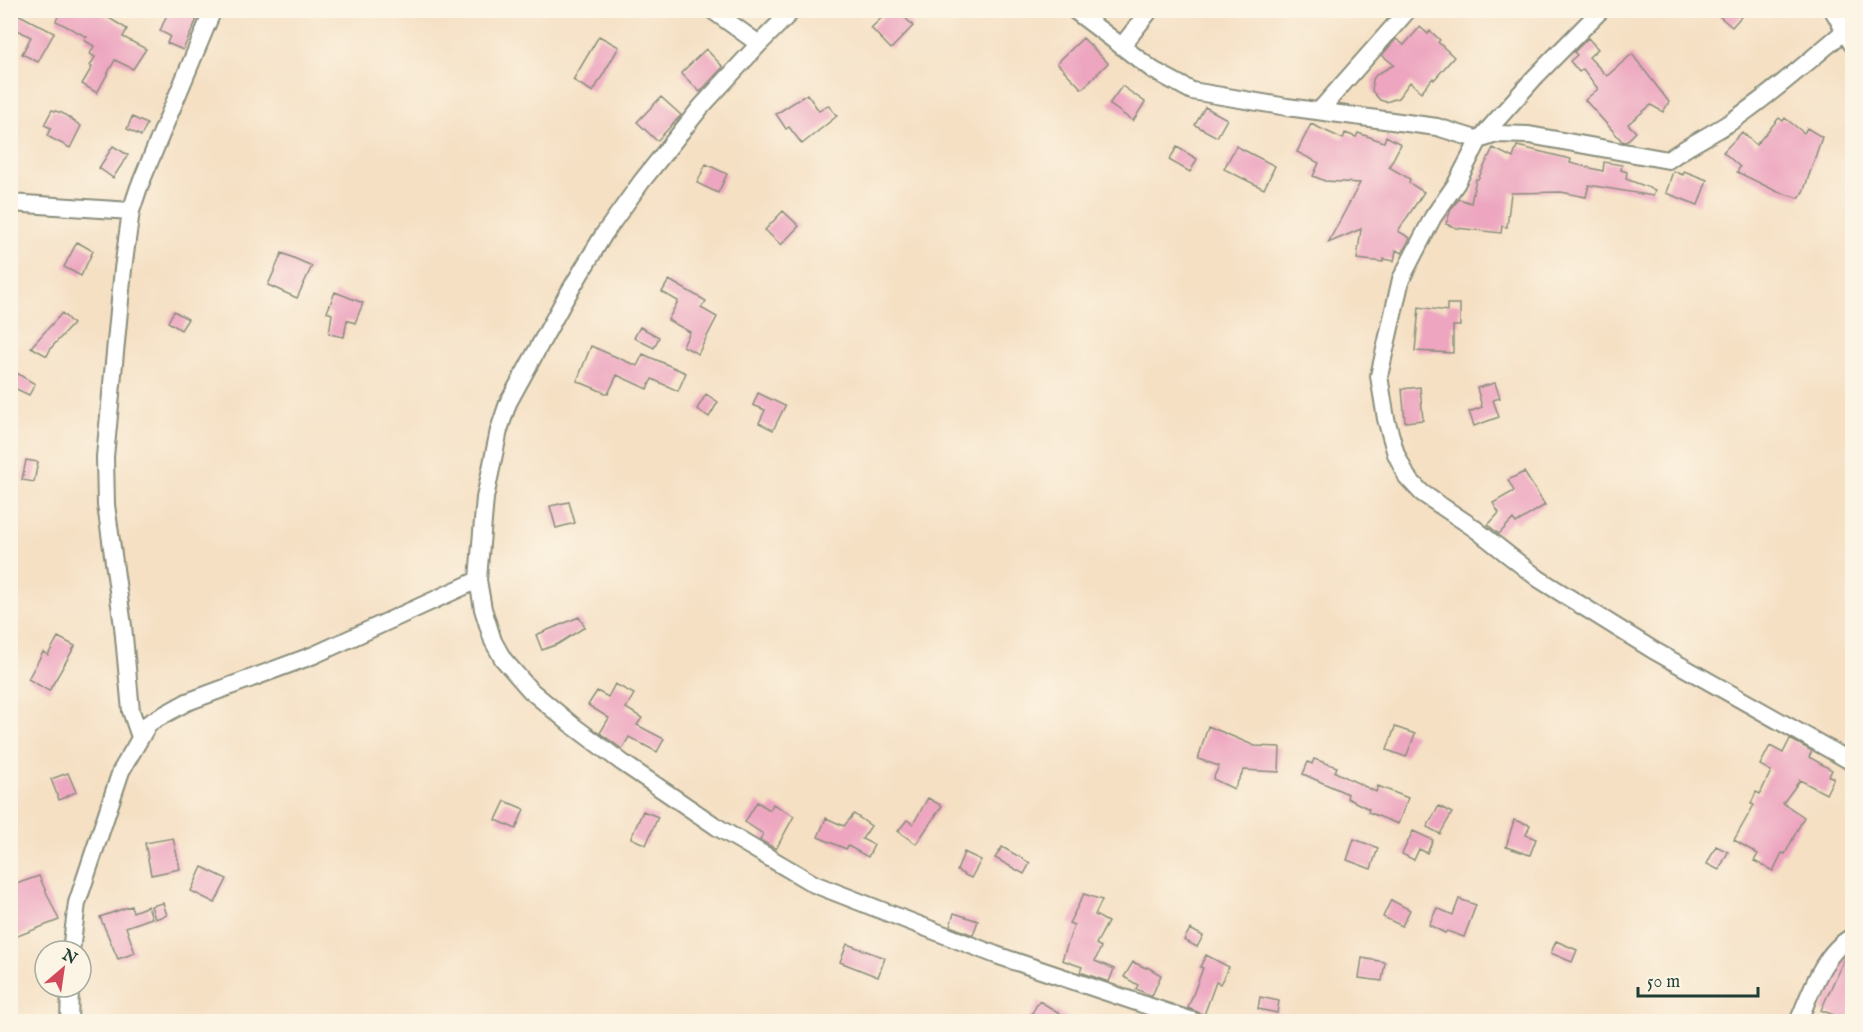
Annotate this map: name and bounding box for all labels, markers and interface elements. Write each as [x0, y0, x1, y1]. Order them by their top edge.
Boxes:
north arrow [33, 939, 93, 999]
text: N [58, 945, 80, 970]
scale bar [1638, 960, 1758, 998]
text: 50 m [1647, 971, 1680, 994]

